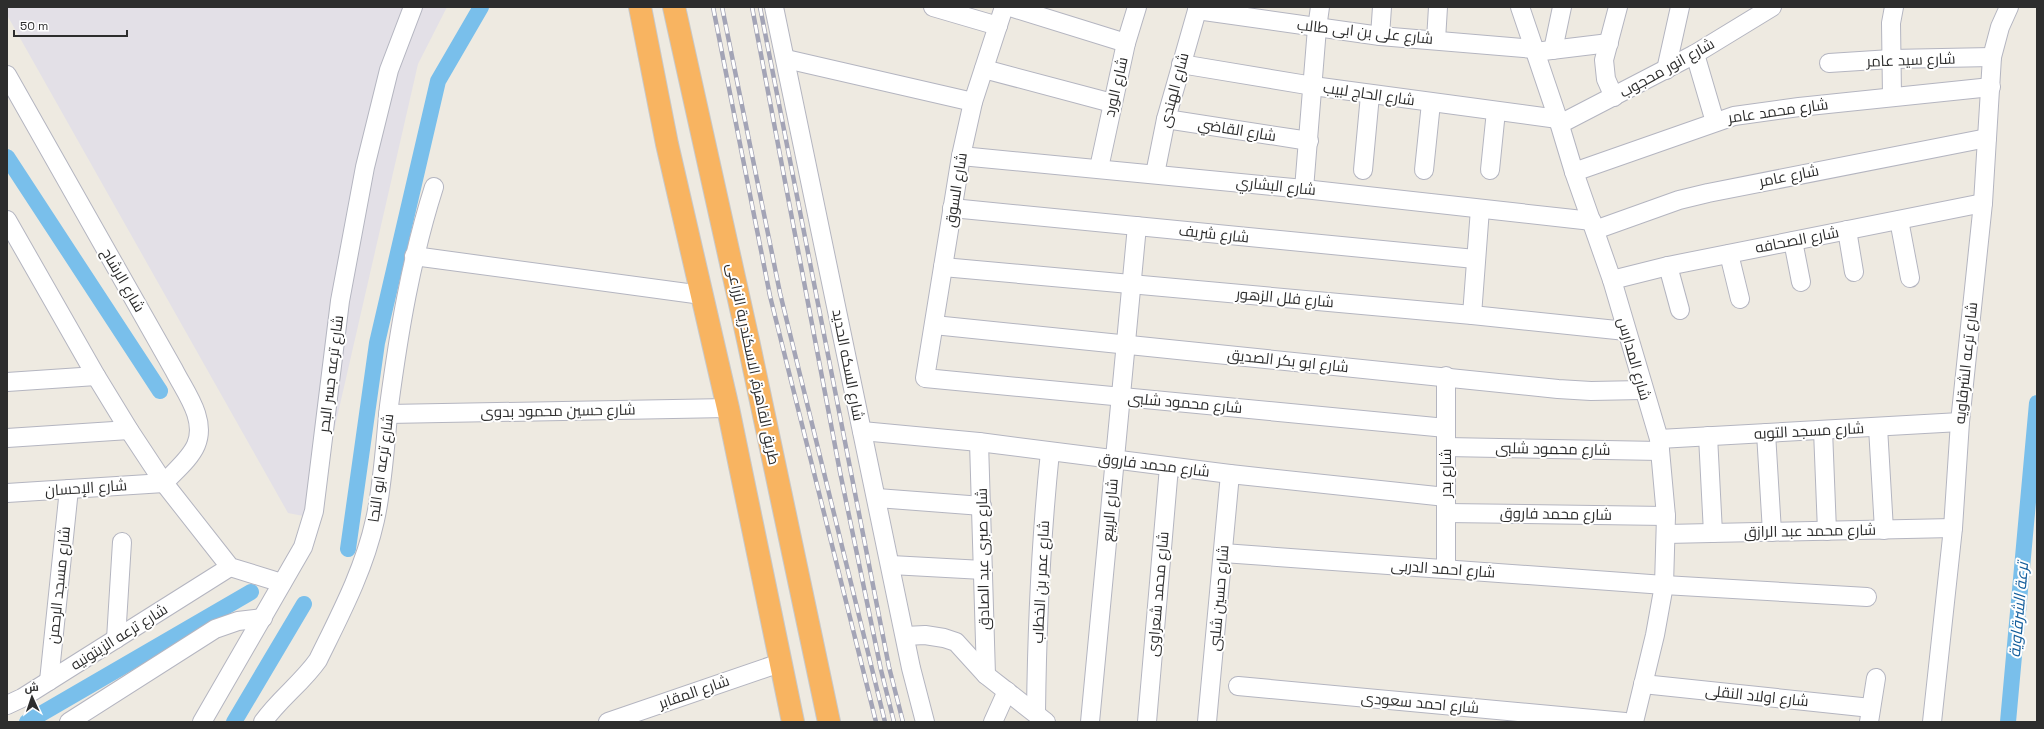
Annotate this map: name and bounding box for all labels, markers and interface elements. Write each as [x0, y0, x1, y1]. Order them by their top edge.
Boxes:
scale bar [14, 12, 127, 38]
street label: شارع على بن ابى طالب [1296, 15, 1434, 50]
text: 50 m [20, 18, 48, 34]
street label: شارع انور محجوب [1616, 34, 1719, 103]
street label: شارع سيد عامر [1865, 48, 1956, 73]
street label: شارع الهندى [1154, 50, 1195, 130]
street label: شارع الورد [1099, 55, 1134, 119]
street label: شارع الحاج لبيب [1322, 78, 1416, 111]
street label: شارع محمد عامر [1726, 94, 1830, 129]
street label: شارع القاضي [1196, 114, 1278, 148]
street label: شارع السوق [940, 151, 973, 229]
street label: شارع عامر [1756, 160, 1821, 193]
street label: شارع البشاري [1235, 172, 1317, 202]
street label: شارع شريف [1178, 220, 1250, 249]
street label: شارع الصحافه [1753, 222, 1841, 259]
street label: شارع الرشاح [96, 244, 149, 316]
street label: طريق القاهرة, الاسكندرية الزراعى [722, 261, 784, 467]
street label: شارع فلل الزهور [1234, 284, 1335, 313]
street label: شارع ترعه الشرقاويه [1950, 301, 1983, 425]
street label: شارع السكه الحديد [826, 307, 869, 423]
street label: شارع ترعه جسر البحر [314, 314, 349, 435]
street label: شارع المدارس [1612, 315, 1655, 403]
street label: شارع ابو بكر الصديق [1226, 345, 1350, 378]
street label: شارع محمود شلبى [1127, 388, 1243, 419]
street label: شارع حسين محمود بدوى [480, 400, 636, 423]
street label: شارع ترعه ابو النجا [363, 412, 400, 524]
street label: شارع مسجد التوبه [1753, 418, 1865, 445]
street label: شارع محمود شلبى [1495, 438, 1611, 461]
street label: شارع محمد فاروق [1097, 448, 1211, 483]
street label: شارع بدر [1436, 449, 1457, 498]
street label: شارع الإحسان [44, 475, 128, 502]
street label: شارع الربيع [1097, 478, 1124, 543]
street label: شارع صبرى عبد الصادق [972, 488, 995, 630]
street label: شارع محمد فاروق [1500, 503, 1612, 526]
street label: شارع عمر بن الخطاب [1028, 520, 1055, 644]
street label: شارع محمد عبد الرازق [1744, 520, 1876, 543]
street label: شارع مسجد الرحمن [43, 525, 76, 645]
street label: شارع محمد شعراوى [1143, 531, 1174, 658]
street label: شارع حسين شلبى [1204, 544, 1235, 652]
street label: شارع احمد الدربى [1390, 555, 1496, 584]
water label: ترعة الشرقاوية [2004, 559, 2033, 659]
street label: شارع ترعه الزيتونيه [67, 599, 172, 676]
street label: شارع المقابر [655, 671, 732, 715]
north arrow [12, 677, 52, 717]
text: ش [24, 680, 39, 694]
street label: شارع اولاد النقلى [1704, 681, 1810, 712]
street label: شارع احمد سعودى [1360, 688, 1480, 719]

